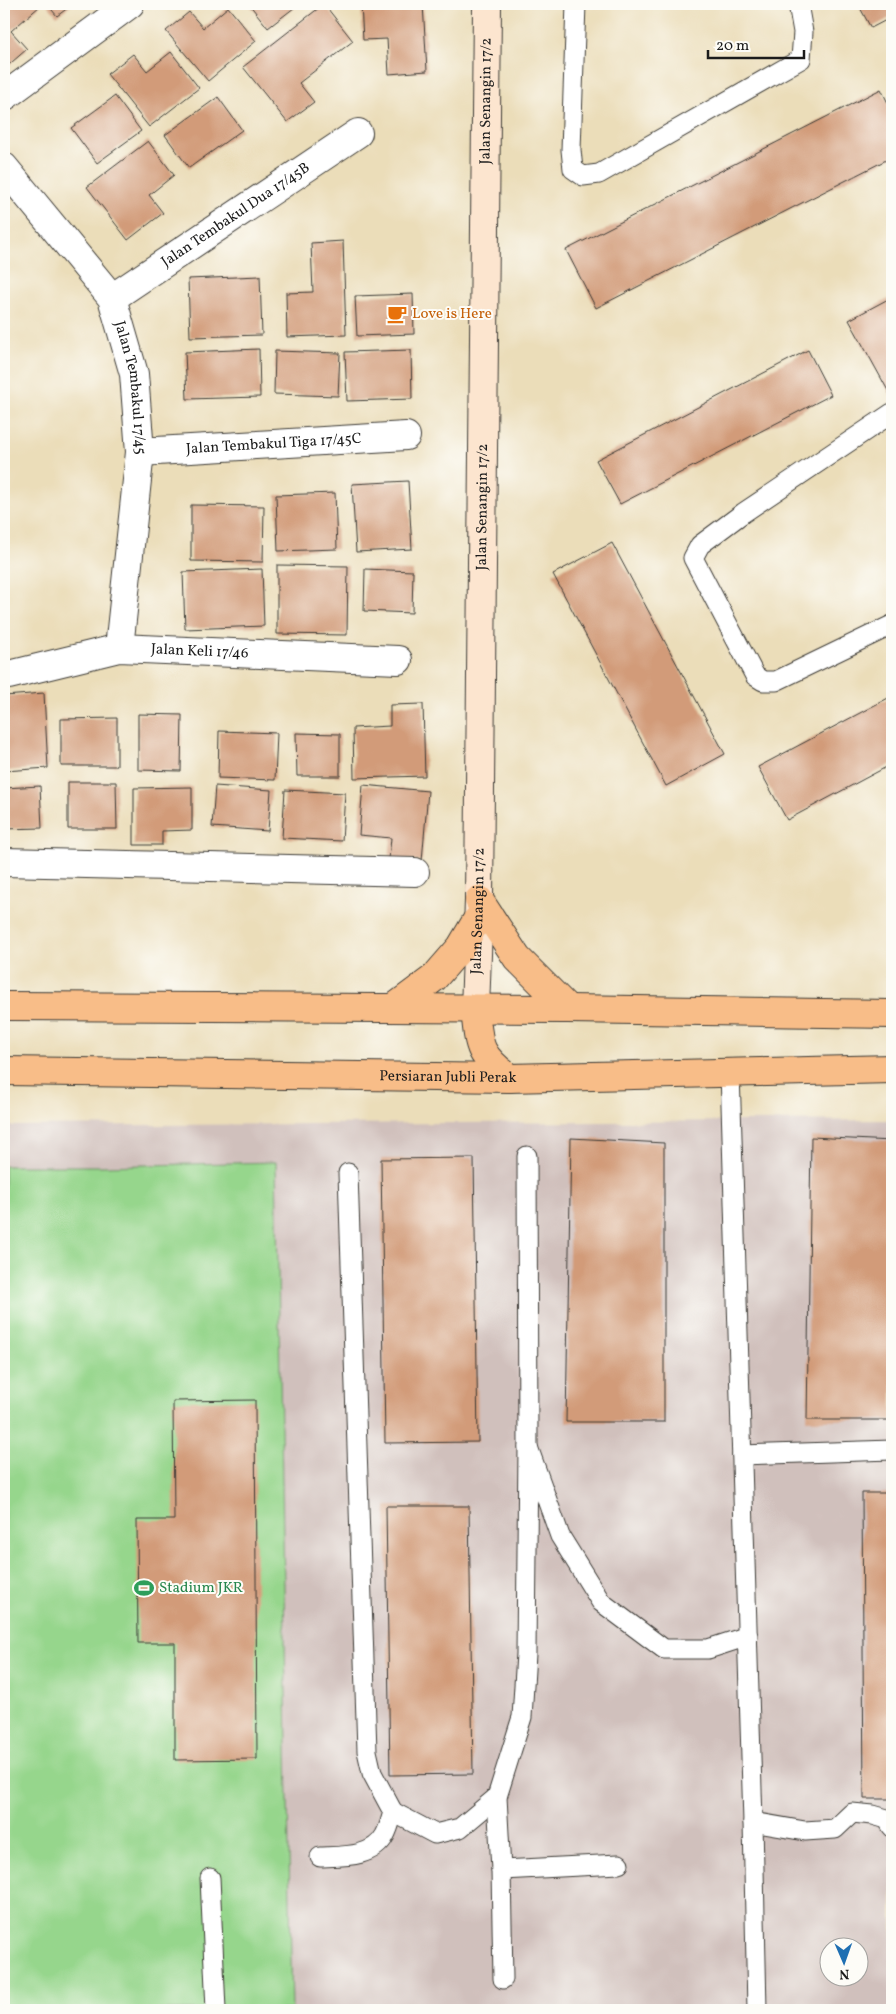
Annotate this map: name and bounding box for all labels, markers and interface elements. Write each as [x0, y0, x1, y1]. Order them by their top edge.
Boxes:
scale bar [708, 28, 805, 60]
text: 20 m [716, 36, 749, 57]
street label: Jalan Senangin 17/2 [475, 38, 497, 165]
street label: Jalan Tembakul Dua 17/45B [157, 158, 314, 272]
cafe icon: Love is Here [386, 303, 408, 325]
place label: Love is Here [412, 304, 492, 325]
street label: Jalan Tembakul 17/45 [109, 318, 151, 456]
street label: Jalan Tembakul Tiga 17/45C [185, 428, 362, 460]
street label: Jalan Senangin 17/2 [471, 444, 494, 571]
street label: Jalan Keli 17/46 [150, 639, 249, 664]
street label: Jalan Senangin 17/2 [466, 848, 490, 975]
street label: Persiaran Jubli Perak [379, 1066, 517, 1089]
sports icon: Stadium JKR [133, 1577, 155, 1599]
place label: Stadium JKR [159, 1578, 243, 1599]
north arrow [818, 1936, 868, 1986]
text: N [839, 1964, 850, 1983]

